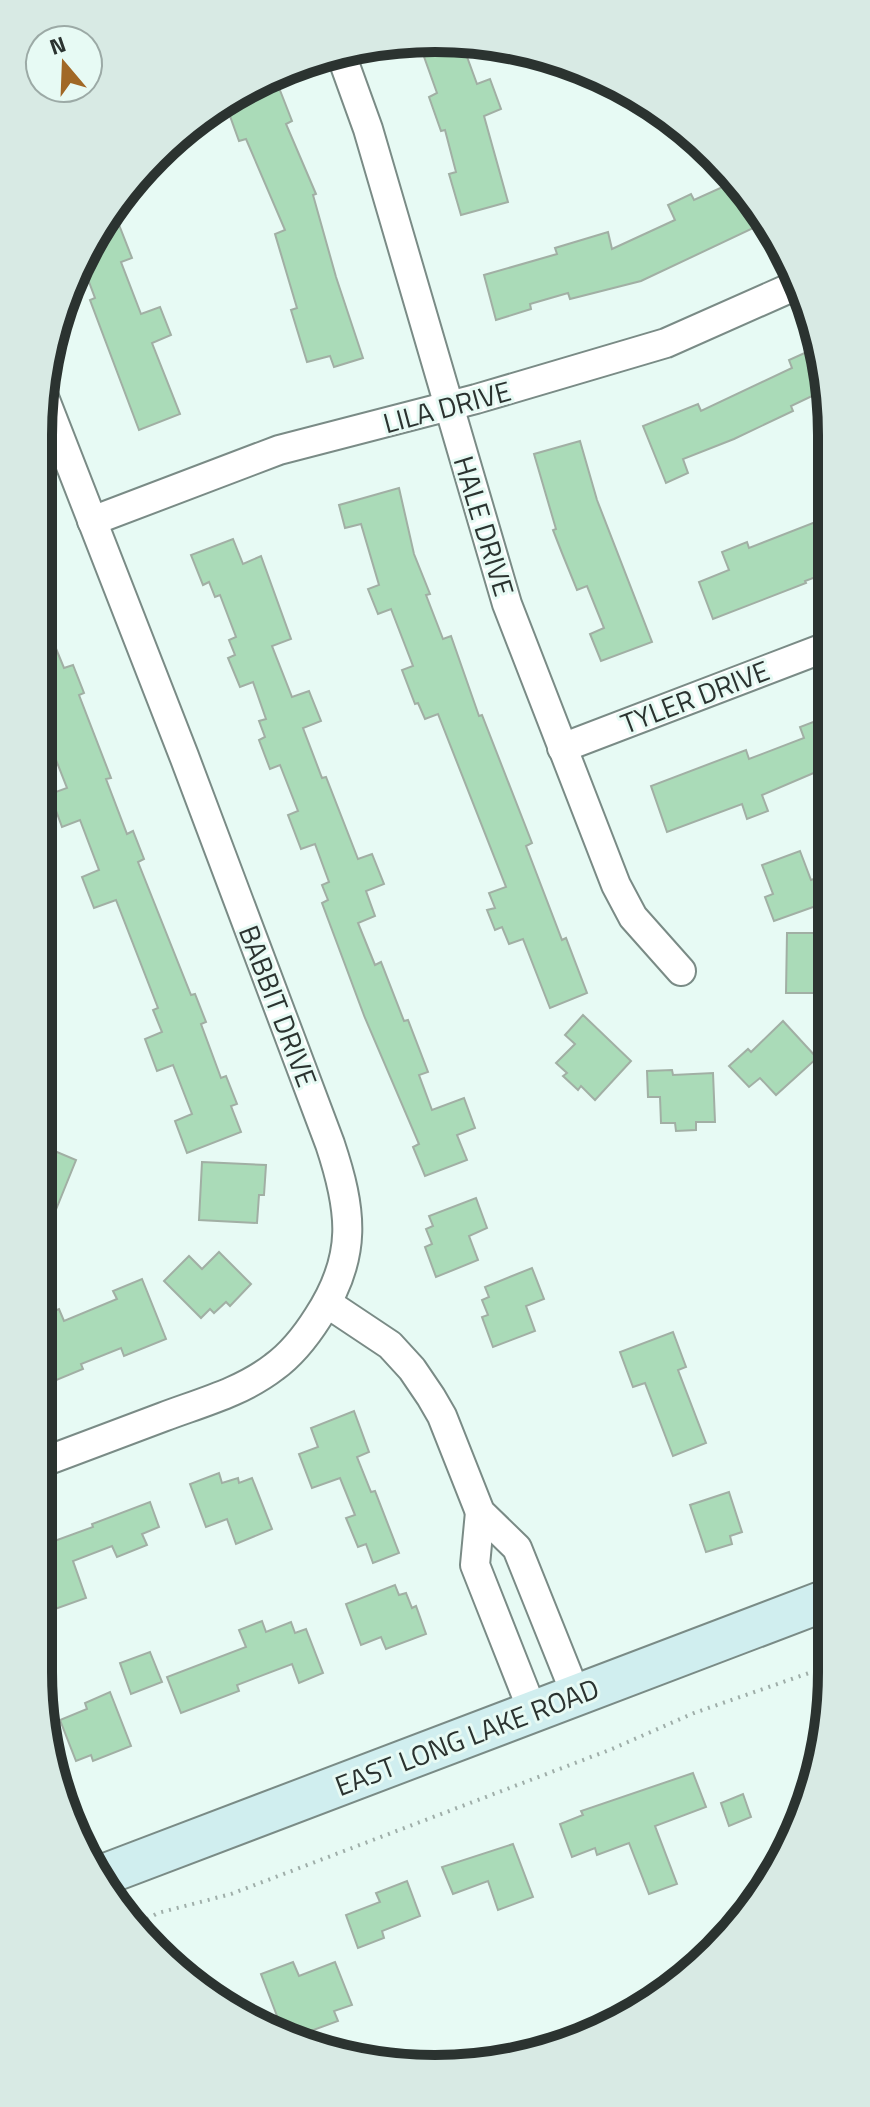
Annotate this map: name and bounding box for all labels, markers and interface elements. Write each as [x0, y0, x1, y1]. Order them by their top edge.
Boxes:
north arrow [24, 24, 104, 104]
text: N [45, 27, 70, 64]
street label: LILA DRIVE [378, 369, 515, 444]
street label: HALE DRIVE [443, 450, 526, 601]
street label: TYLER DRIVE [614, 648, 775, 745]
street label: BABBIT DRIVE [228, 919, 329, 1093]
street label: EAST LONG LAKE ROAD [329, 1666, 605, 1807]

